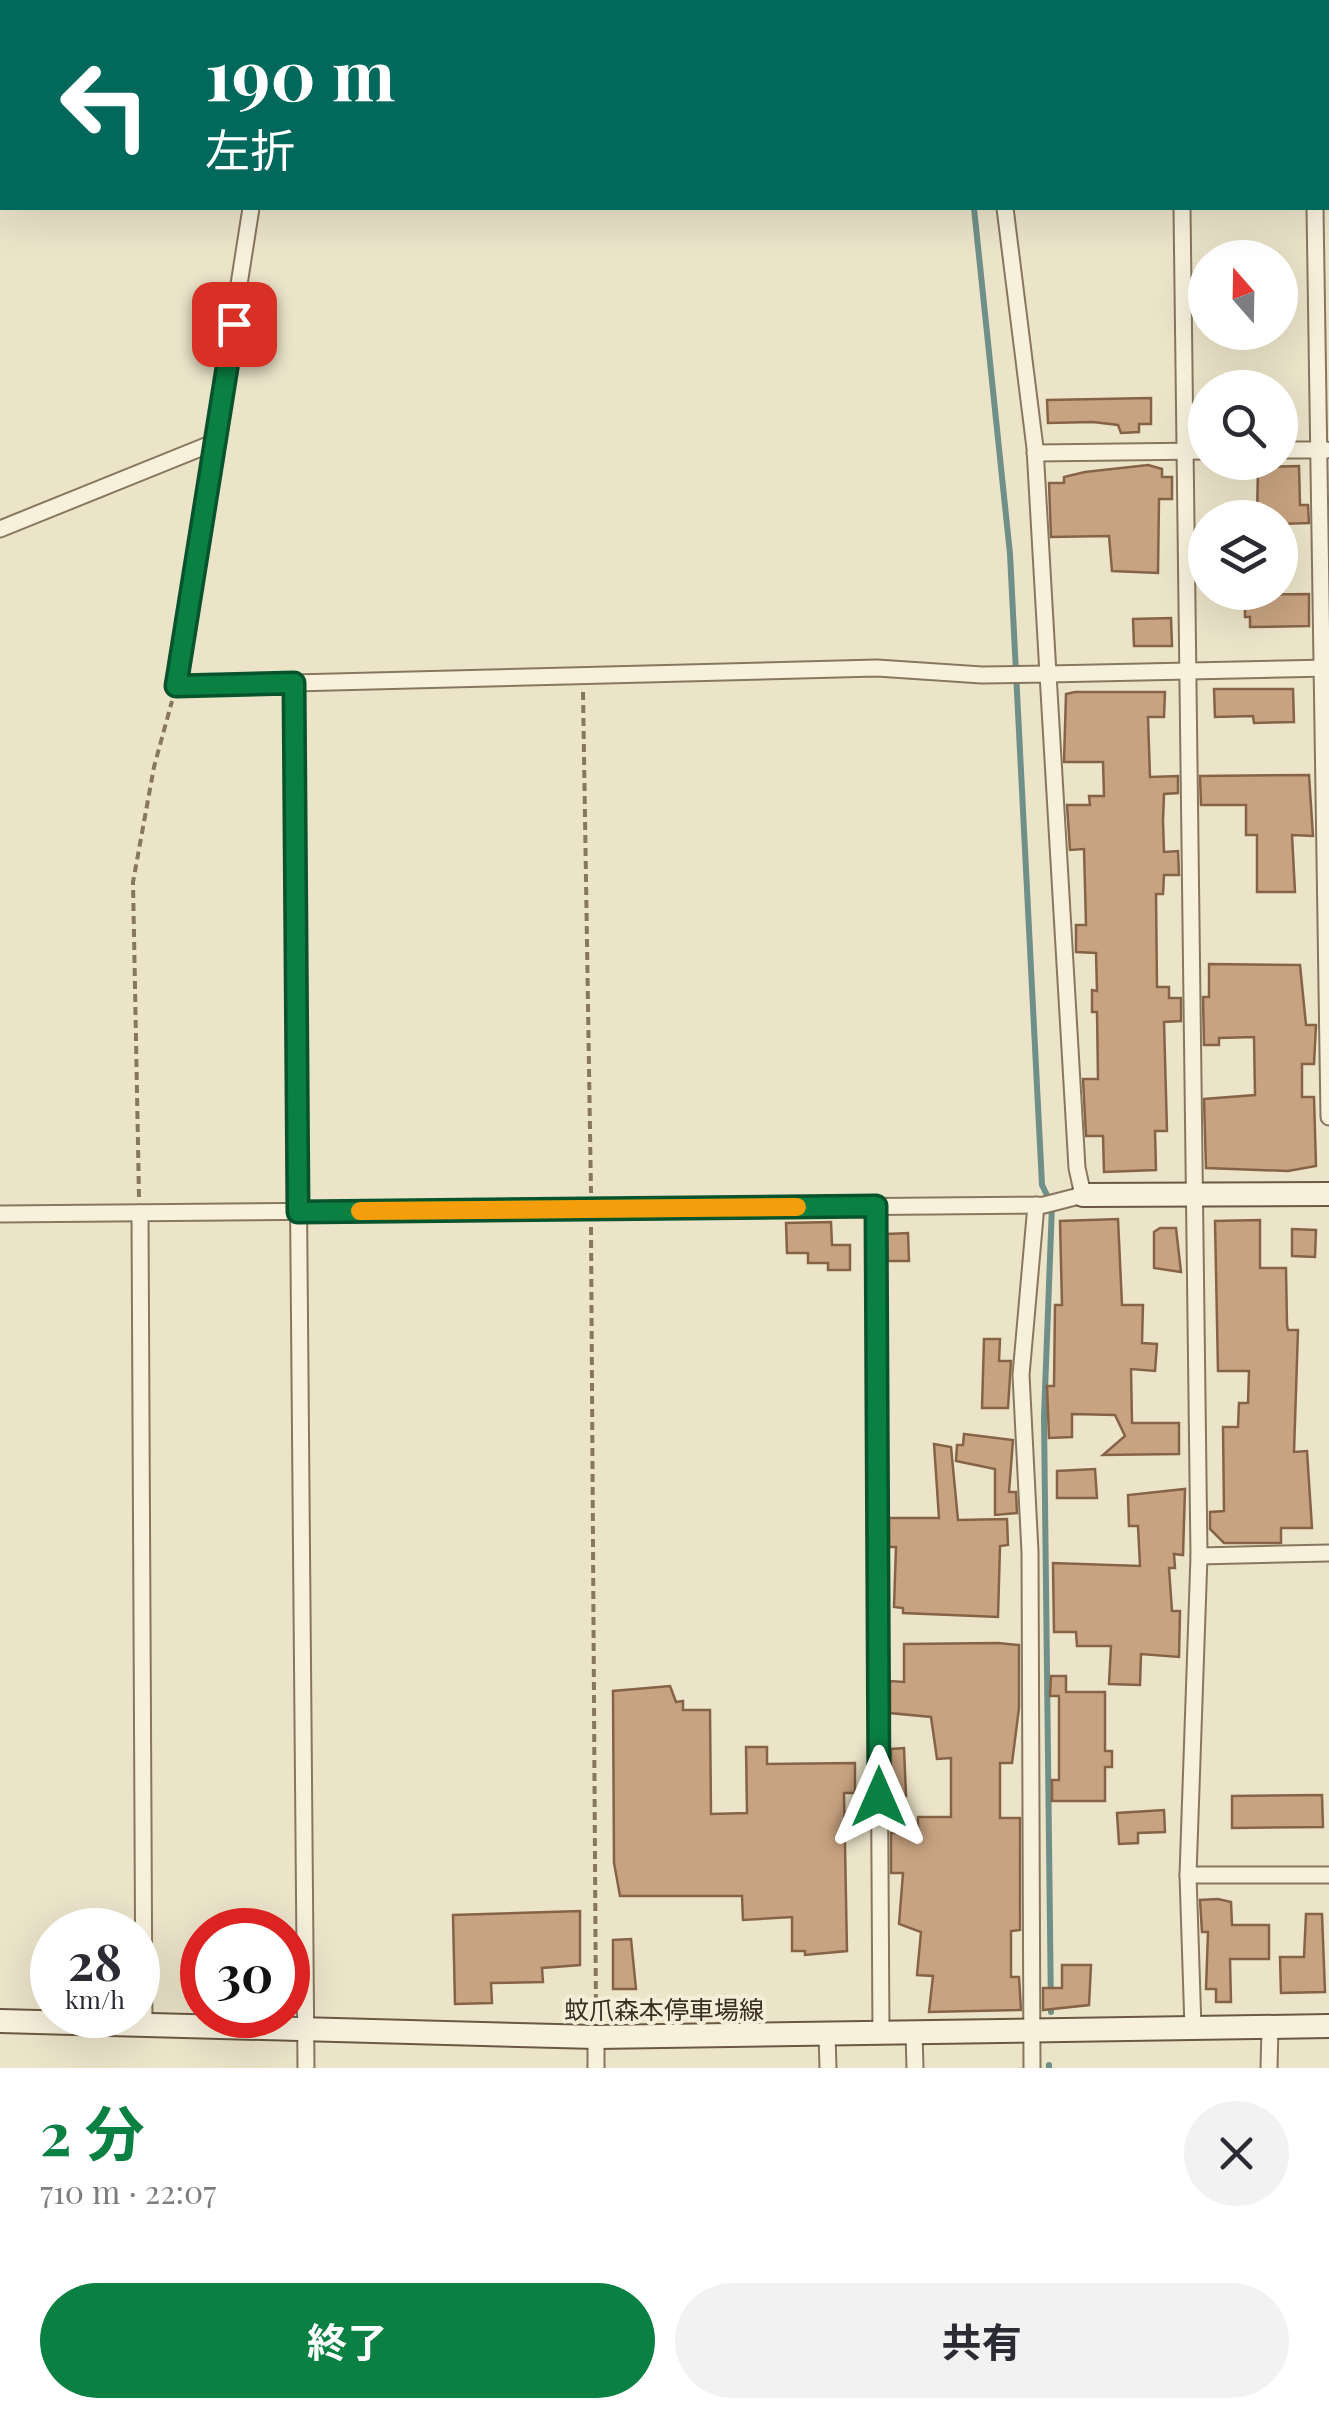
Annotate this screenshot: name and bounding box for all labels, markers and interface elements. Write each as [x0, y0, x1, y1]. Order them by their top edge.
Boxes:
text: 190 m [205, 25, 395, 119]
icon: left [40, 40, 170, 170]
text: 左折 [205, 118, 295, 178]
north arrow [1188, 240, 1298, 350]
map controls [1188, 240, 1298, 610]
pin [192, 282, 277, 367]
icon: arrive [207, 297, 262, 352]
button: search [1188, 370, 1298, 480]
button: layers [1188, 500, 1298, 610]
position arrow [827, 1745, 931, 1849]
speed limit sign: 30 [180, 1908, 310, 2038]
text: 28 [68, 1927, 122, 1994]
text: km/h [65, 1982, 125, 2015]
street label: 蚊爪森本停車場線 [564, 1992, 764, 2025]
text: 2 分 [40, 2091, 145, 2171]
button: close [1184, 2101, 1289, 2206]
text: 710 m · 22:07 [40, 2169, 216, 2212]
button: 終了 [40, 2283, 655, 2398]
button: 共有 [675, 2283, 1289, 2398]

